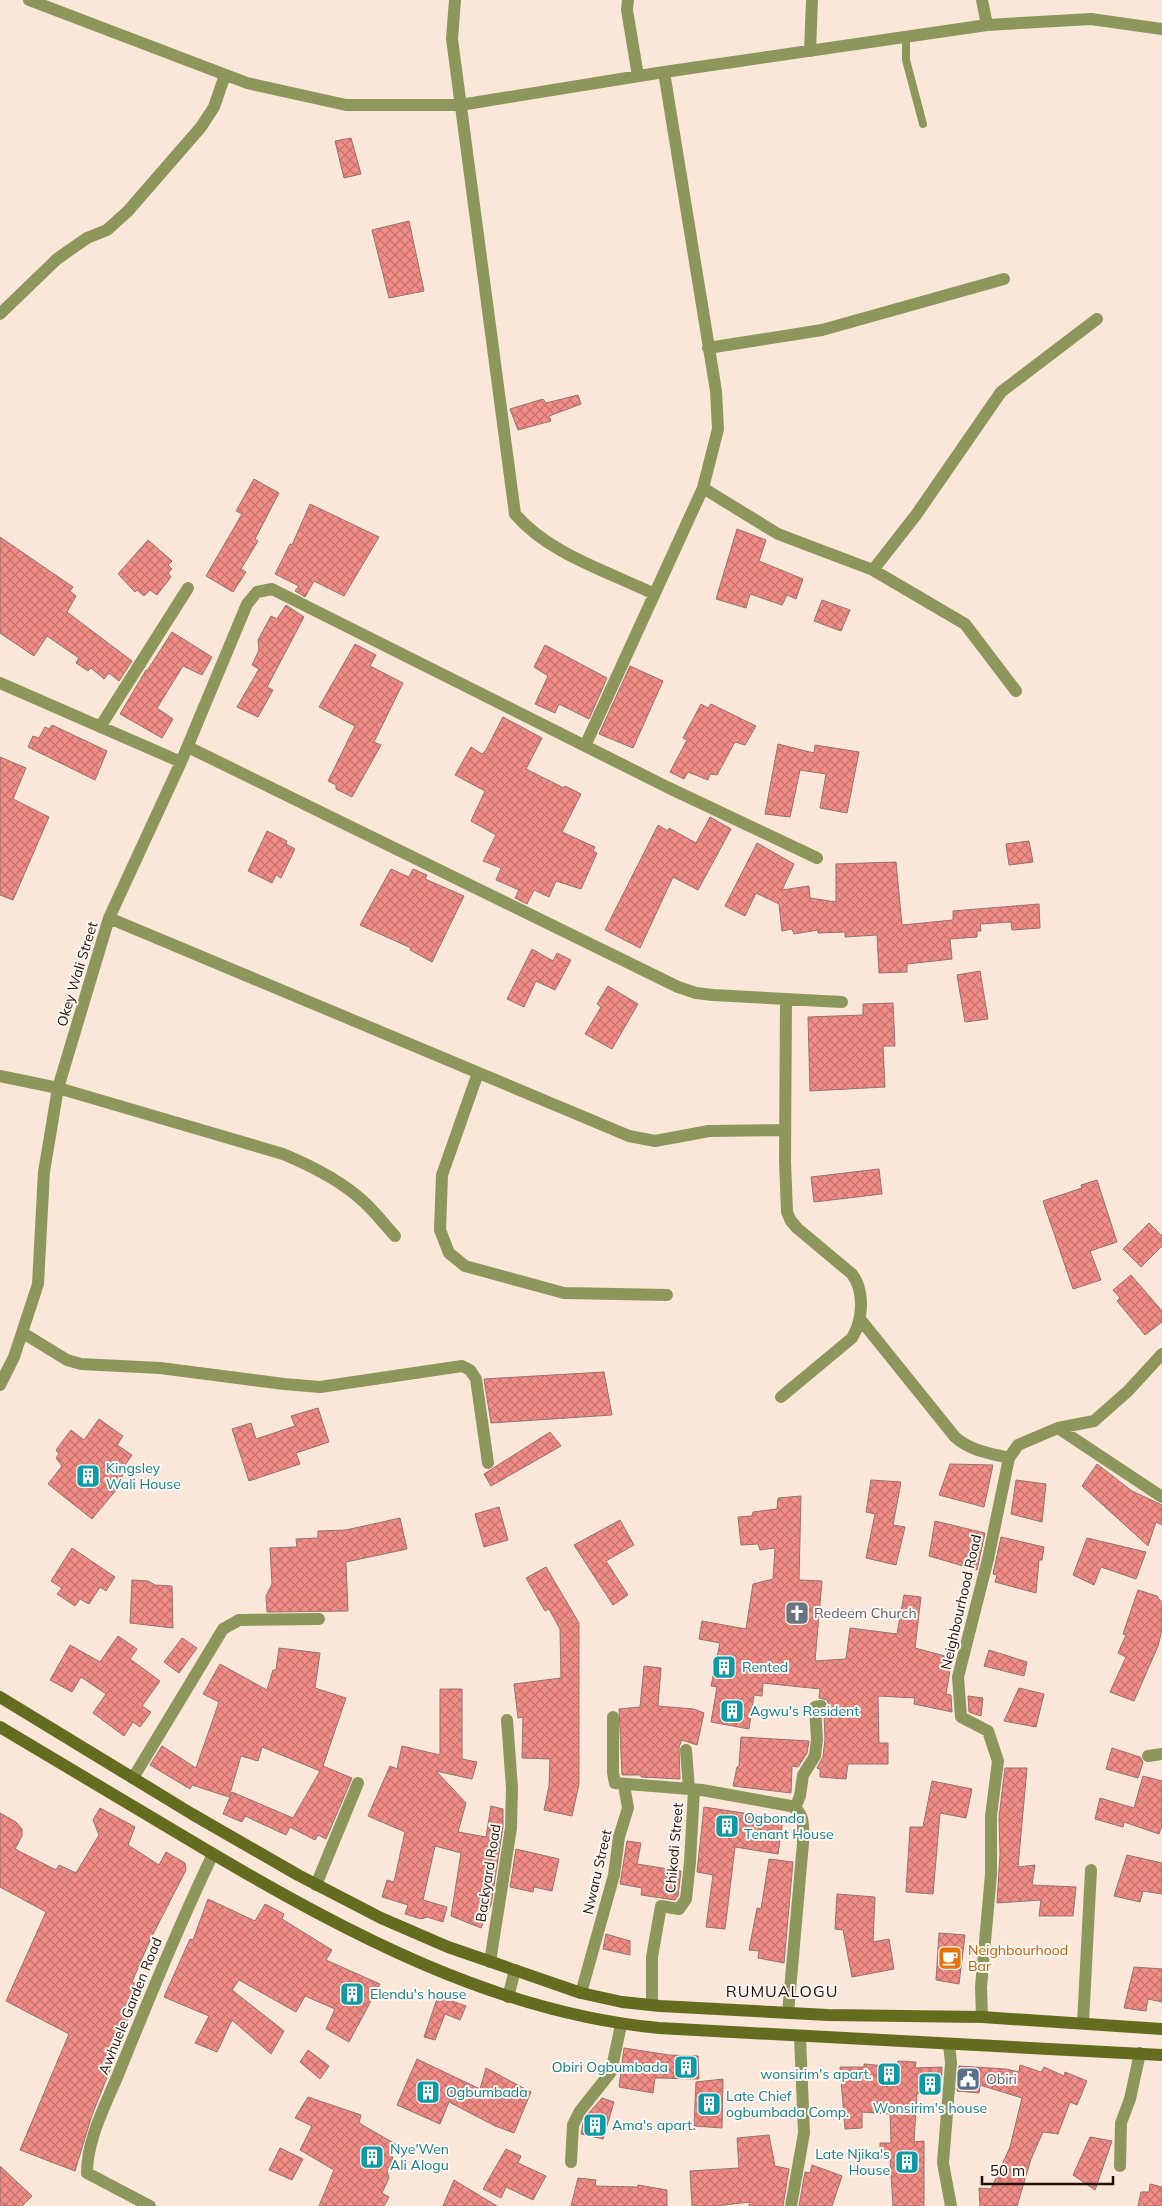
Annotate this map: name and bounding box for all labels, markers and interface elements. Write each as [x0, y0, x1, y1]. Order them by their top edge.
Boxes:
street label: Okey Wali Street [53, 919, 102, 1029]
place label: Kingsley Wali House [106, 1459, 181, 1493]
building icon: Kingsley Wali House [75, 1463, 101, 1489]
street label: Neighbourhood Road [937, 1533, 985, 1671]
church icon: Redeem Church [784, 1600, 810, 1626]
place label: Redeem Church [814, 1604, 917, 1622]
building icon: Rented [711, 1654, 737, 1680]
place label: Rented [742, 1658, 788, 1676]
building icon: Agwu's Resident [719, 1698, 745, 1724]
place label: Agwu's Resident [750, 1702, 859, 1720]
street label: Chikodi Street [661, 1802, 687, 1894]
place label: Ogbonda Tenant House [744, 1809, 834, 1843]
building icon: Ogbonda Tenant House [714, 1813, 740, 1839]
street label: Backyard Road [471, 1823, 505, 1923]
street label: Nwaru Street [579, 1828, 616, 1916]
street label: Awhuele Garden Road [94, 1935, 166, 2077]
place label: Neighbourhood Bar [968, 1941, 1068, 1975]
cafe icon: Neighbourhood Bar [937, 1945, 963, 1971]
building icon: Elendu's house [339, 1981, 365, 2007]
district label: RUMUALOGU [726, 1981, 838, 2001]
place label: Elendu's house [370, 1985, 466, 2003]
building icon: Obiri Ogbumbada [673, 2054, 699, 2080]
place label: Obiri Ogbumbada [552, 2058, 668, 2076]
building icon: wonsirim's apart. [876, 2061, 902, 2087]
place label: wonsirim's apart. [760, 2065, 872, 2083]
public building icon: Obiri [955, 2066, 981, 2092]
place label: Obiri [986, 2070, 1017, 2088]
building icon: Wonsirim's house [917, 2071, 943, 2097]
building icon: Ogbumbada [415, 2079, 441, 2105]
place label: Ogbumbada [446, 2083, 528, 2101]
place label: Late Chief ogbumbada Comp. [726, 2087, 849, 2121]
building icon: Late Chief ogbumbada Comp. [696, 2091, 722, 2117]
place label: Wonsirim's house [873, 2099, 987, 2117]
building icon: Ama's apart. [582, 2112, 608, 2138]
place label: Ama's apart. [612, 2116, 696, 2134]
place label: Nye'Wen Ali Alogu [390, 2140, 449, 2174]
building icon: Nye'Wen Ali Alogu [359, 2144, 385, 2170]
place label: Late Njika's House [815, 2145, 890, 2179]
building icon: Late Njika's House [894, 2149, 920, 2175]
scale bar [982, 2154, 1113, 2186]
text: 50 m [990, 2161, 1025, 2180]

